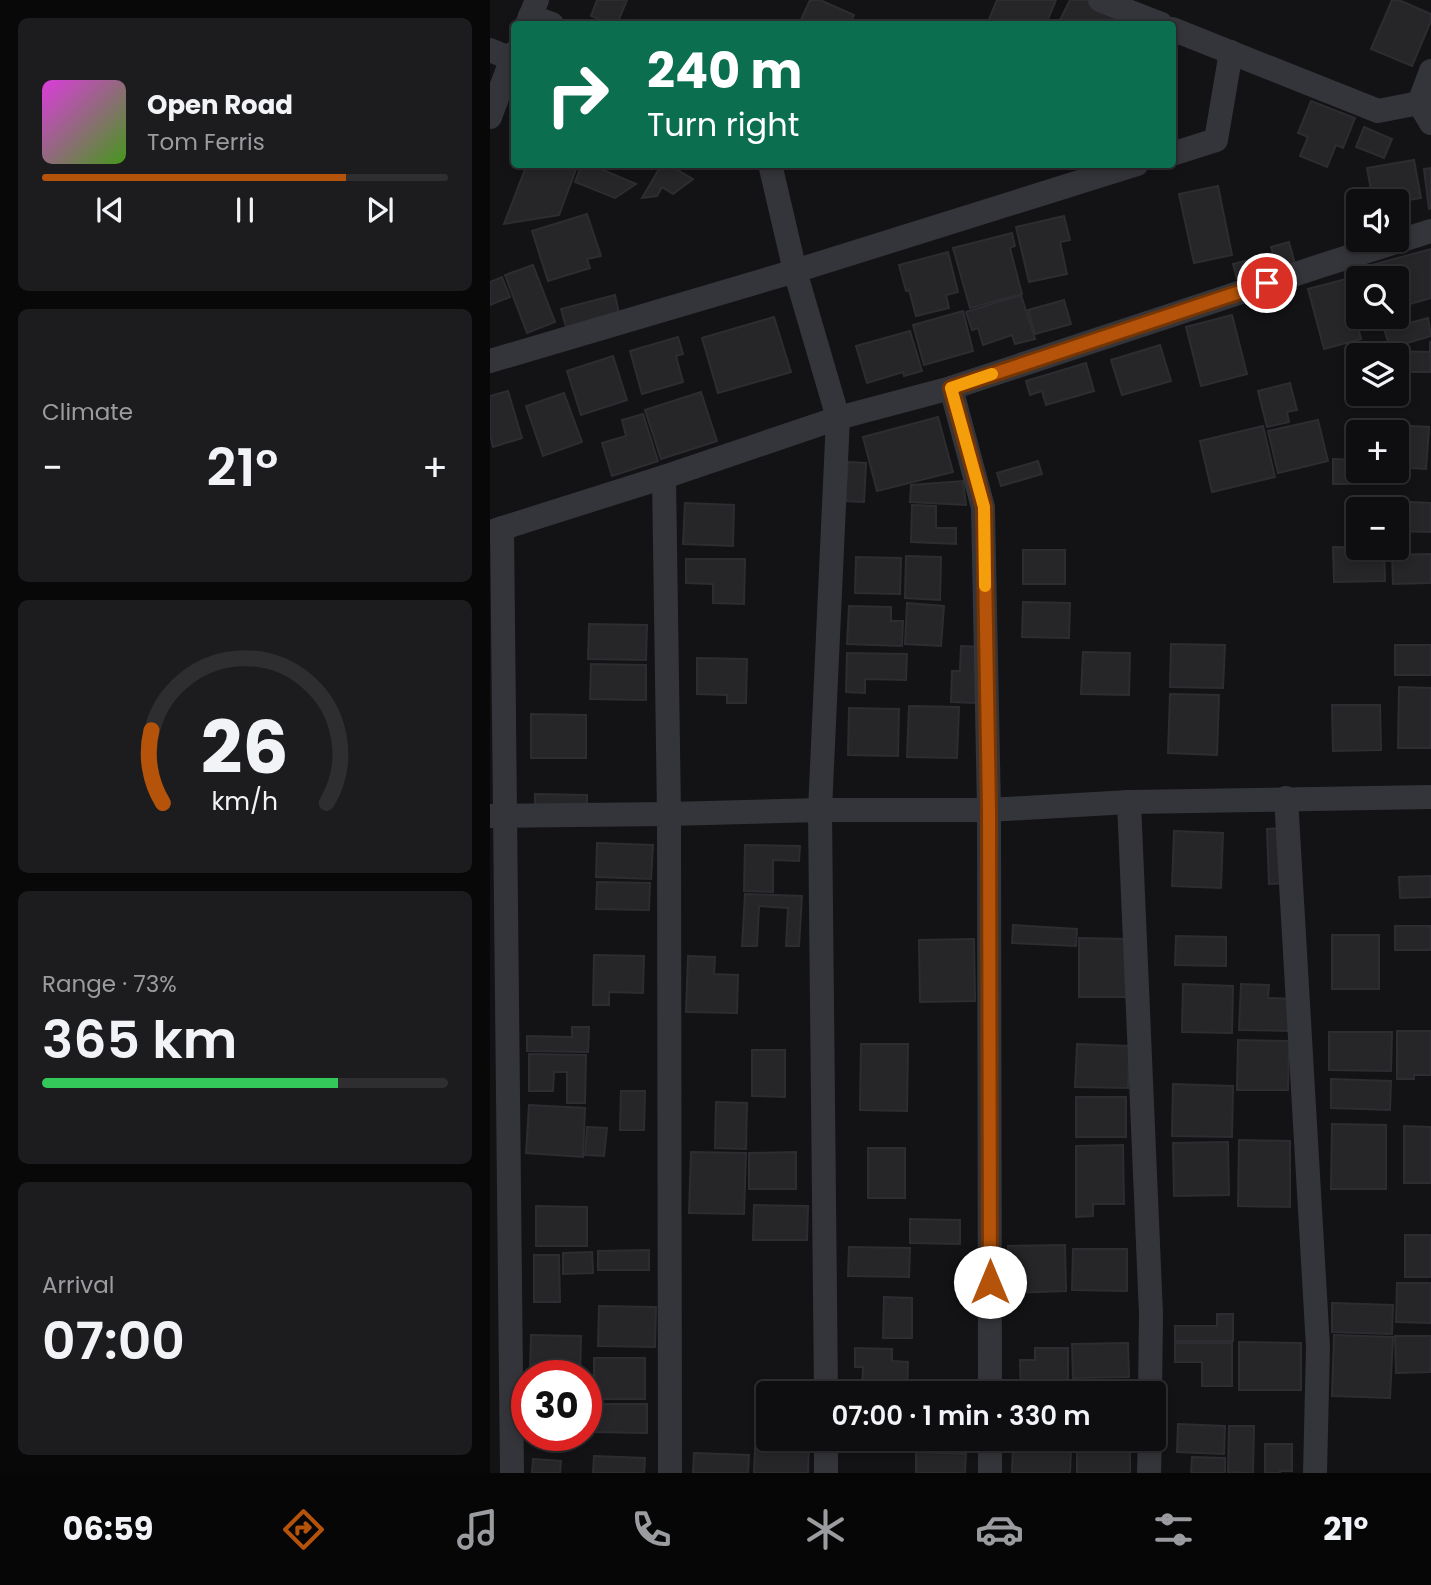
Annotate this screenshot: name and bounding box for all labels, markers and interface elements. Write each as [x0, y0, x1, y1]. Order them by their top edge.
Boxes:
text: 240 m [647, 37, 802, 105]
icon: right [532, 49, 623, 140]
text: Open Road [147, 87, 293, 123]
text: Turn right [647, 102, 799, 147]
text: Tom Ferris [147, 126, 265, 158]
map controls [1346, 189, 1409, 560]
button: sound [1346, 189, 1409, 252]
icon: previous [91, 191, 129, 229]
icon: pause [226, 191, 264, 229]
icon: next [361, 191, 399, 229]
pin [1237, 253, 1297, 313]
icon: arrive [1248, 264, 1286, 302]
button: search [1346, 266, 1409, 329]
button: layers [1346, 343, 1409, 406]
text: Climate [42, 396, 133, 428]
button: + [1346, 420, 1409, 483]
text: 21° [207, 431, 278, 504]
text: − [42, 441, 63, 494]
text: + [422, 441, 448, 494]
button: − [1346, 497, 1409, 560]
text: 26 [201, 697, 289, 798]
text: km/h [212, 783, 278, 818]
text: Range · 73% [42, 968, 177, 1000]
text: 365 km [42, 1003, 237, 1076]
position arrow [953, 1245, 1027, 1319]
text: Arrival [42, 1269, 114, 1301]
text: 07:00 [42, 1304, 185, 1377]
speed limit sign: 30 [511, 1360, 602, 1451]
text: 07:00 · 1 min · 330 m [832, 1398, 1090, 1434]
icon: directions [279, 1505, 328, 1554]
icon: music [453, 1505, 502, 1554]
icon: phone [627, 1505, 676, 1554]
icon: climate [801, 1505, 850, 1554]
icon: car [975, 1505, 1024, 1554]
icon: filters [1149, 1505, 1198, 1554]
text: 06:59 [63, 1506, 153, 1551]
text: 21° [1323, 1506, 1368, 1551]

